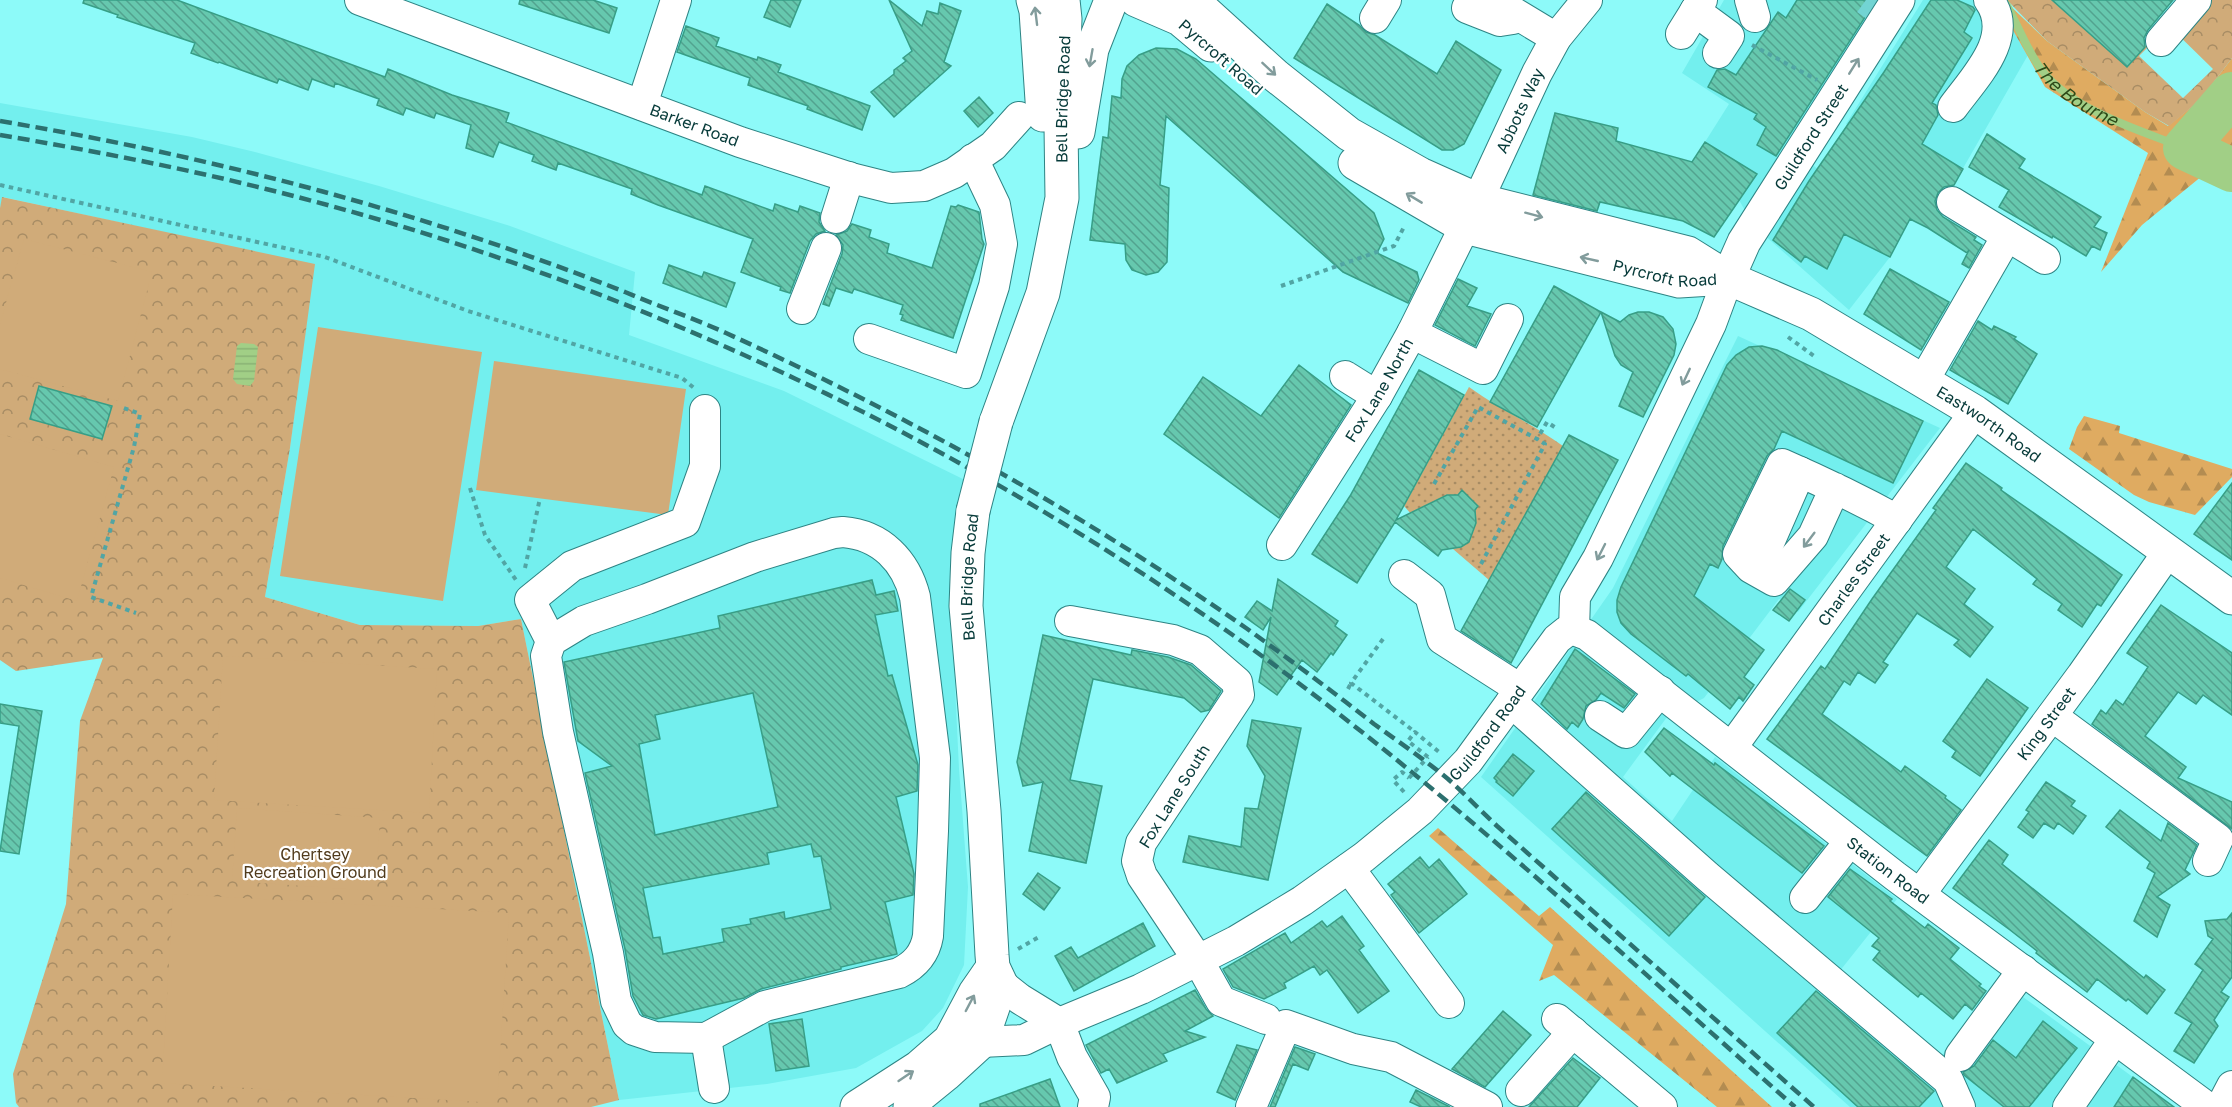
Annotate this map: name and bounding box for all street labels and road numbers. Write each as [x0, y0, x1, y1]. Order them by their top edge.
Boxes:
street label: Pyrcroft Road [1175, 15, 1267, 99]
street label: Bell Bridge Road [1051, 35, 1074, 163]
street label: Abbots Way [1491, 65, 1548, 156]
street label: Guildford Street [1770, 80, 1852, 194]
street label: Barker Road [647, 99, 742, 151]
street label: Pyrcroft Road [1611, 255, 1717, 291]
street label: Fox Lane North [1340, 334, 1417, 446]
street label: Eastworth Road [1933, 381, 2045, 467]
street label: Bell Bridge Road [956, 512, 983, 642]
street label: Charles Street [1813, 529, 1894, 630]
street label: Guildford Road [1445, 681, 1530, 785]
street label: King Street [2012, 683, 2080, 764]
street label: Fox Lane South [1134, 740, 1214, 852]
street label: Station Road [1843, 832, 1933, 908]

